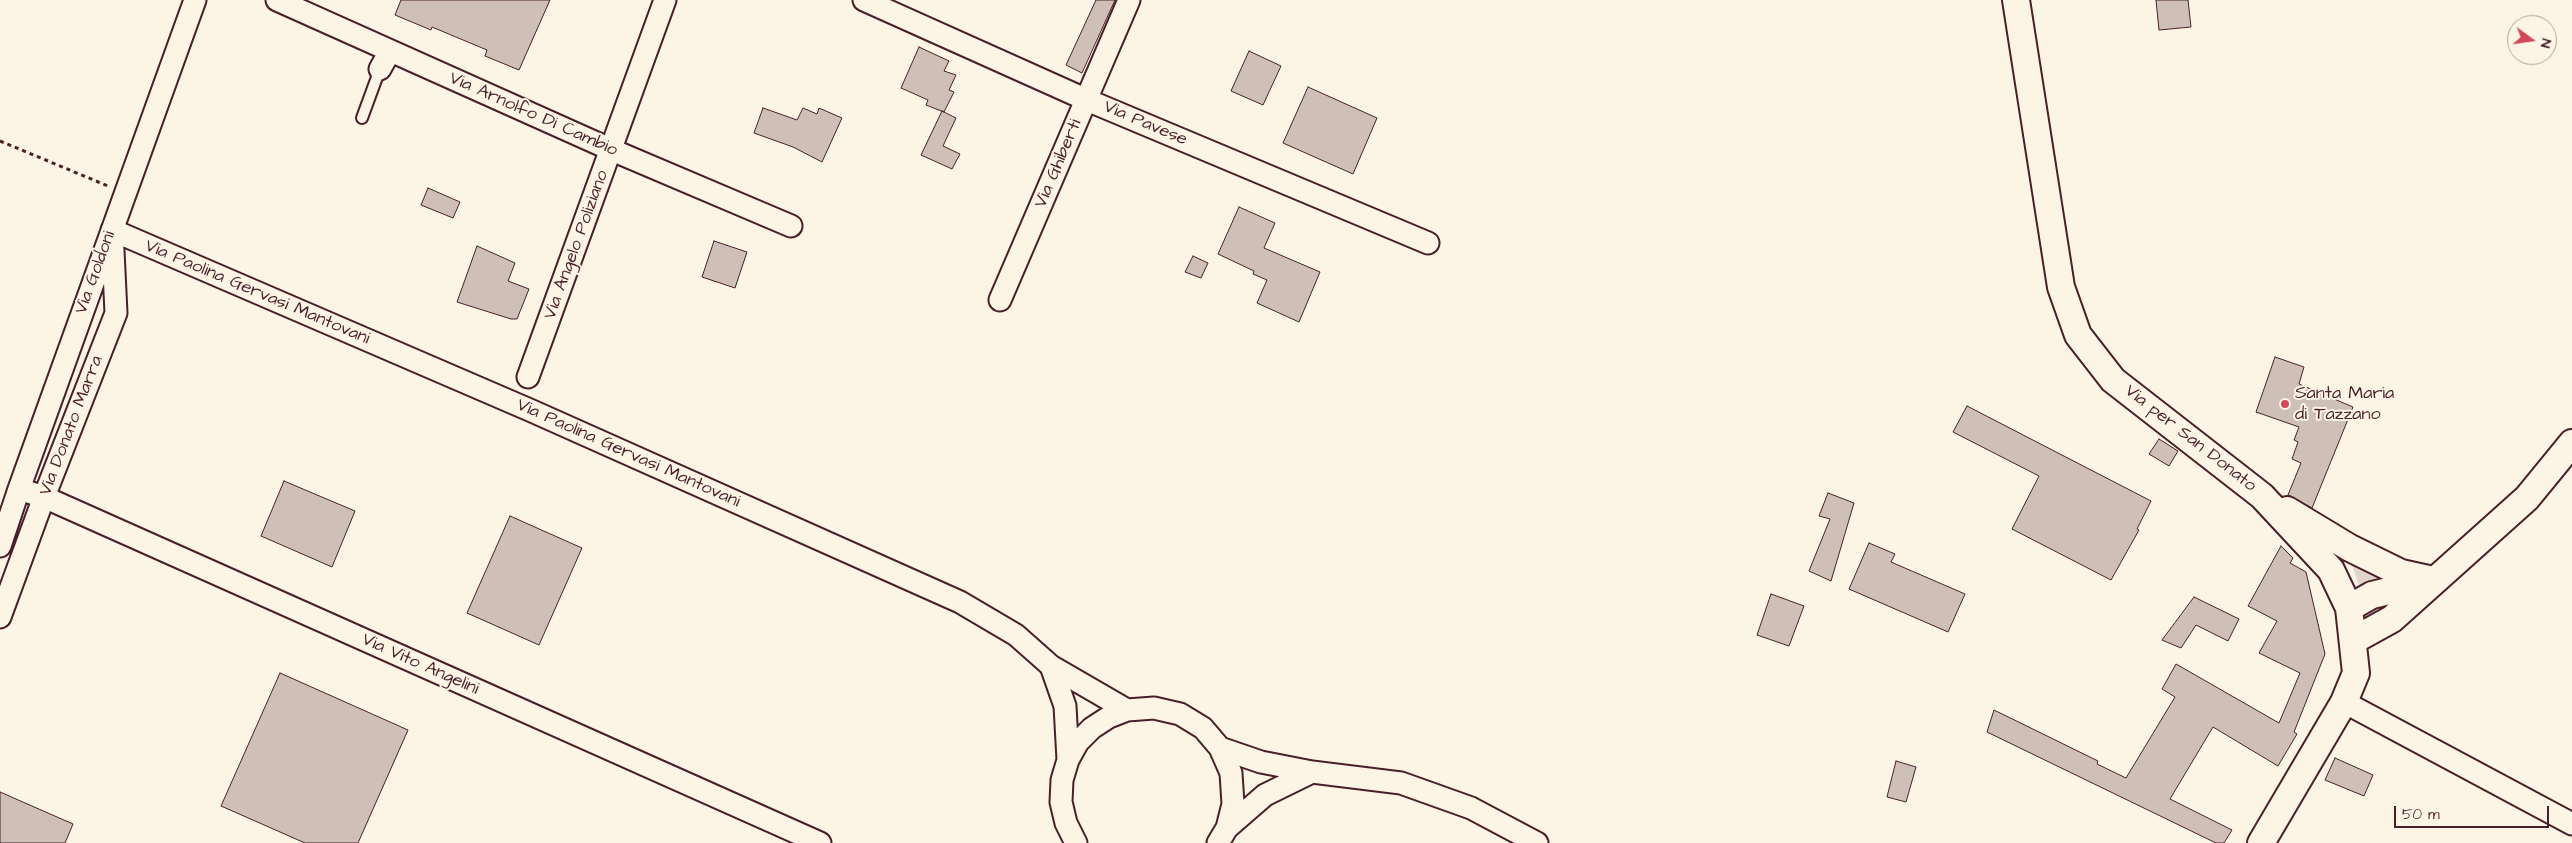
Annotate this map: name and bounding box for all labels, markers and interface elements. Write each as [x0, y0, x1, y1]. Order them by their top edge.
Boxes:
north arrow [2507, 15, 2557, 65]
text: N [2535, 37, 2556, 50]
street label: Via Arnolfo Di Cambio [445, 68, 621, 162]
street label: Via Pavese [1100, 97, 1190, 151]
street label: Via Ghiberti [1031, 116, 1087, 212]
street label: Via Angelo Poliziano [540, 167, 614, 323]
street label: Via Goldoni [71, 228, 121, 318]
street label: Via Paolina Gervasi Mantovani [141, 236, 373, 350]
street label: Via Donato Marra [35, 353, 109, 499]
street label: Via per San Donato [2120, 381, 2260, 497]
place label: Santa Maria di Tazzano [2295, 383, 2394, 426]
street label: Via Paolina Gervasi Mantovani [513, 395, 743, 513]
marker: Santa Maria di Tazzano [2279, 398, 2291, 410]
street label: Via Vito Angelini [358, 630, 482, 700]
scale bar [2397, 796, 2552, 828]
text: 50 m [2402, 804, 2440, 825]

